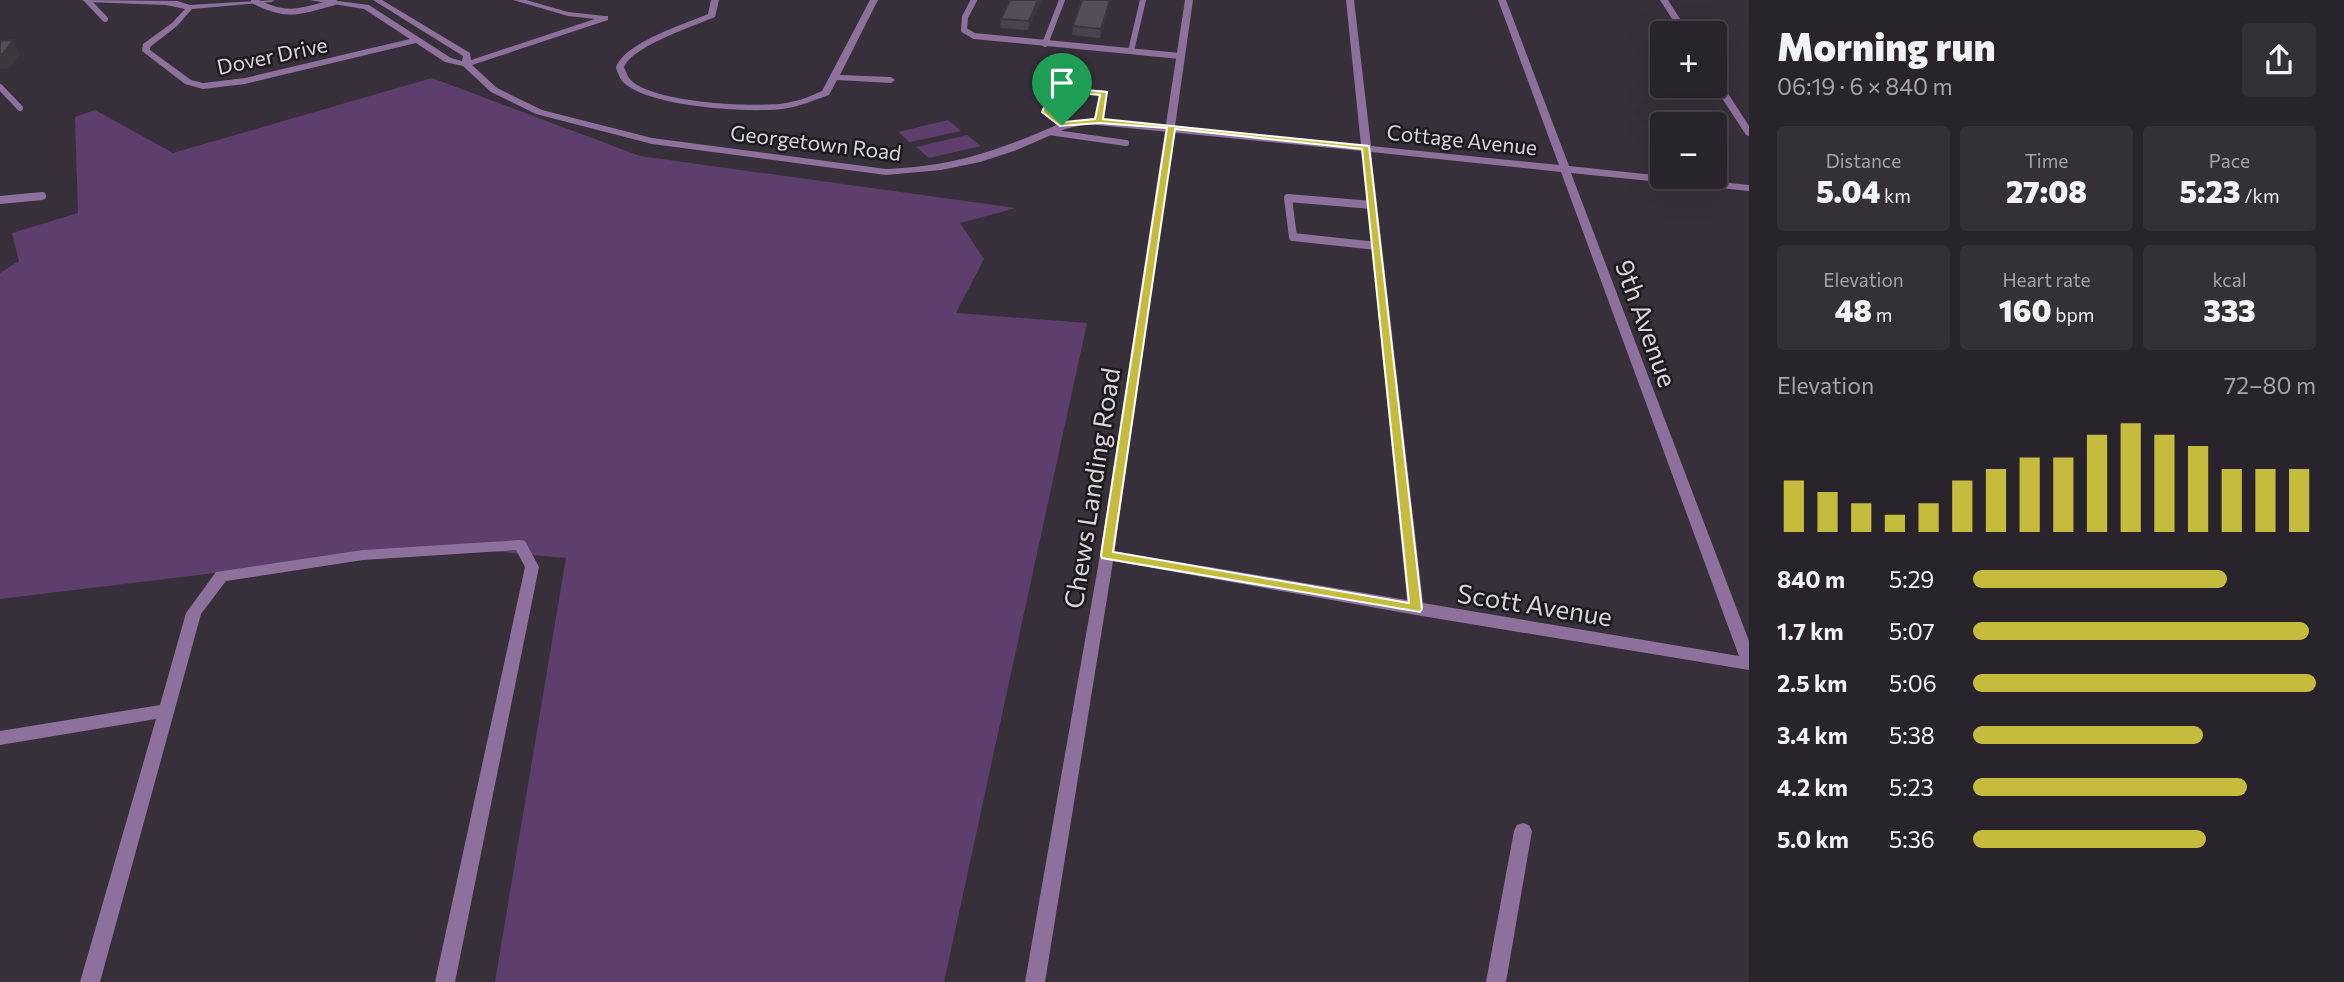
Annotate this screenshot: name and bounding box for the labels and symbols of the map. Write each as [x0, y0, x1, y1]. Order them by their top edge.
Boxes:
street label: Dover Drive [214, 31, 330, 79]
pin [1032, 53, 1092, 125]
street label: Georgetown Road [729, 119, 903, 165]
street label: Cottage Avenue [1385, 119, 1539, 159]
street label: 9th Avenue [1610, 255, 1684, 391]
street label: Chews Landing Road [1057, 365, 1125, 611]
street label: Scott Avenue [1455, 576, 1615, 632]

